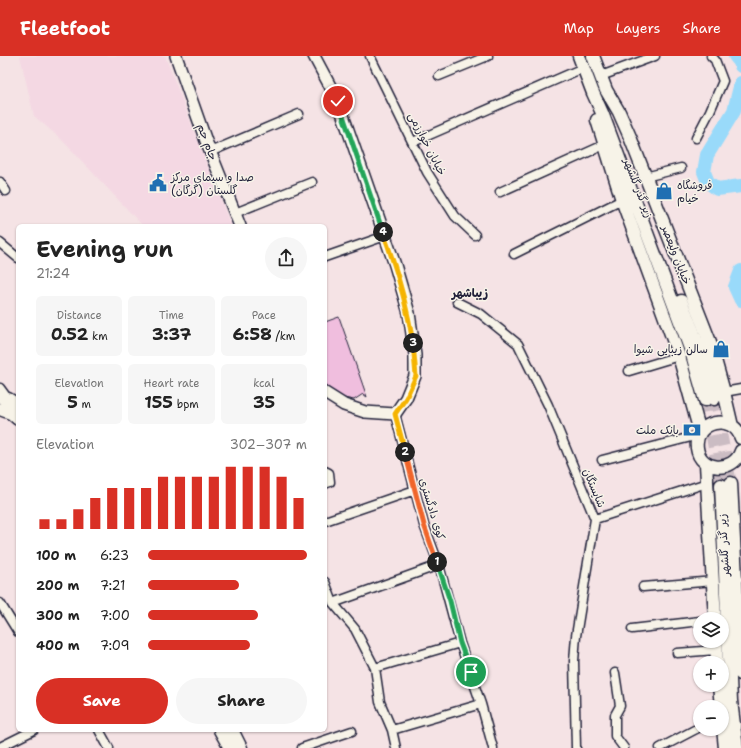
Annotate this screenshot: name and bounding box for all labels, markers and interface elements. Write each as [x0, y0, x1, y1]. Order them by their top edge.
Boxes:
text: Fleetfoot [20, 16, 110, 41]
text: Map [564, 19, 594, 37]
text: Layers [616, 19, 660, 37]
text: Share [682, 19, 721, 37]
pin [321, 84, 355, 118]
icon: check [327, 90, 349, 112]
street label: خیابان خوارزمی [405, 110, 449, 178]
street label: جام جم [192, 121, 221, 163]
street label: زیر گذر گلشهر [619, 155, 656, 220]
place label: صدا و سیمای مرکز گلستان (گرگان) [170, 170, 254, 198]
public building icon: صدا و سیمای مرکز گلستان (گرگان) [148, 173, 168, 193]
place label: فروشگاه خیام [677, 178, 712, 207]
shop icon: فروشگاه خیام [654, 181, 674, 201]
pin: 4 [373, 222, 393, 242]
street label: خیابان ولیعصر [658, 222, 694, 287]
text: 4 [379, 224, 387, 239]
text: Evening run [36, 235, 173, 264]
button: share [265, 237, 307, 279]
text: 21:24 [36, 265, 70, 282]
district label: زیباشهر [451, 285, 488, 301]
text: Distance [57, 308, 102, 323]
text: Time [159, 308, 184, 323]
text: Pace [252, 308, 276, 323]
text: 0.52 [51, 323, 88, 345]
text: 3:37 [152, 323, 191, 345]
text: 6:58 [232, 323, 272, 345]
text: km [88, 329, 108, 344]
text: /km [272, 329, 295, 344]
pin: 3 [403, 333, 423, 353]
text: 3 [409, 335, 417, 350]
shop icon: سالن زیبایی شیوا [711, 339, 731, 359]
place label: سالن زیبایی شیوا [634, 342, 708, 357]
text: Elevation [55, 376, 104, 391]
text: Heart rate [143, 376, 200, 391]
text: kcal [253, 376, 275, 391]
text: 5 [67, 391, 78, 413]
text: 155 [144, 391, 173, 413]
text: 35 [253, 391, 275, 413]
text: m [78, 397, 91, 412]
text: bpm [173, 397, 199, 412]
bank icon: بانک ملت [682, 420, 702, 440]
place label: بانک ملت [636, 423, 679, 438]
text: Elevation [36, 436, 94, 453]
text: 302–307 m [230, 436, 307, 453]
pin: 2 [395, 442, 415, 462]
text: 2 [401, 444, 409, 459]
street label: شایستگان [579, 466, 609, 510]
street label: کوی دادگستری [416, 476, 449, 542]
street label: زیر گذر گلشهر [715, 513, 733, 578]
text: 100 m [36, 547, 76, 564]
text: 6:23 [100, 547, 129, 564]
pin: 1 [427, 552, 447, 572]
text: 1 [434, 554, 440, 569]
text: 200 m [36, 577, 79, 594]
text: 7:21 [100, 577, 125, 594]
text: 300 m [36, 607, 80, 624]
text: 7:00 [100, 607, 130, 624]
map controls [693, 612, 729, 736]
button: layers [693, 612, 729, 648]
text: 400 m [36, 637, 80, 654]
text: 7:09 [100, 637, 130, 654]
pin [454, 655, 488, 689]
button: + [693, 656, 729, 692]
icon: arrive [460, 661, 482, 683]
button: Save [36, 678, 168, 724]
button: Share [176, 678, 307, 724]
button: − [693, 700, 729, 736]

